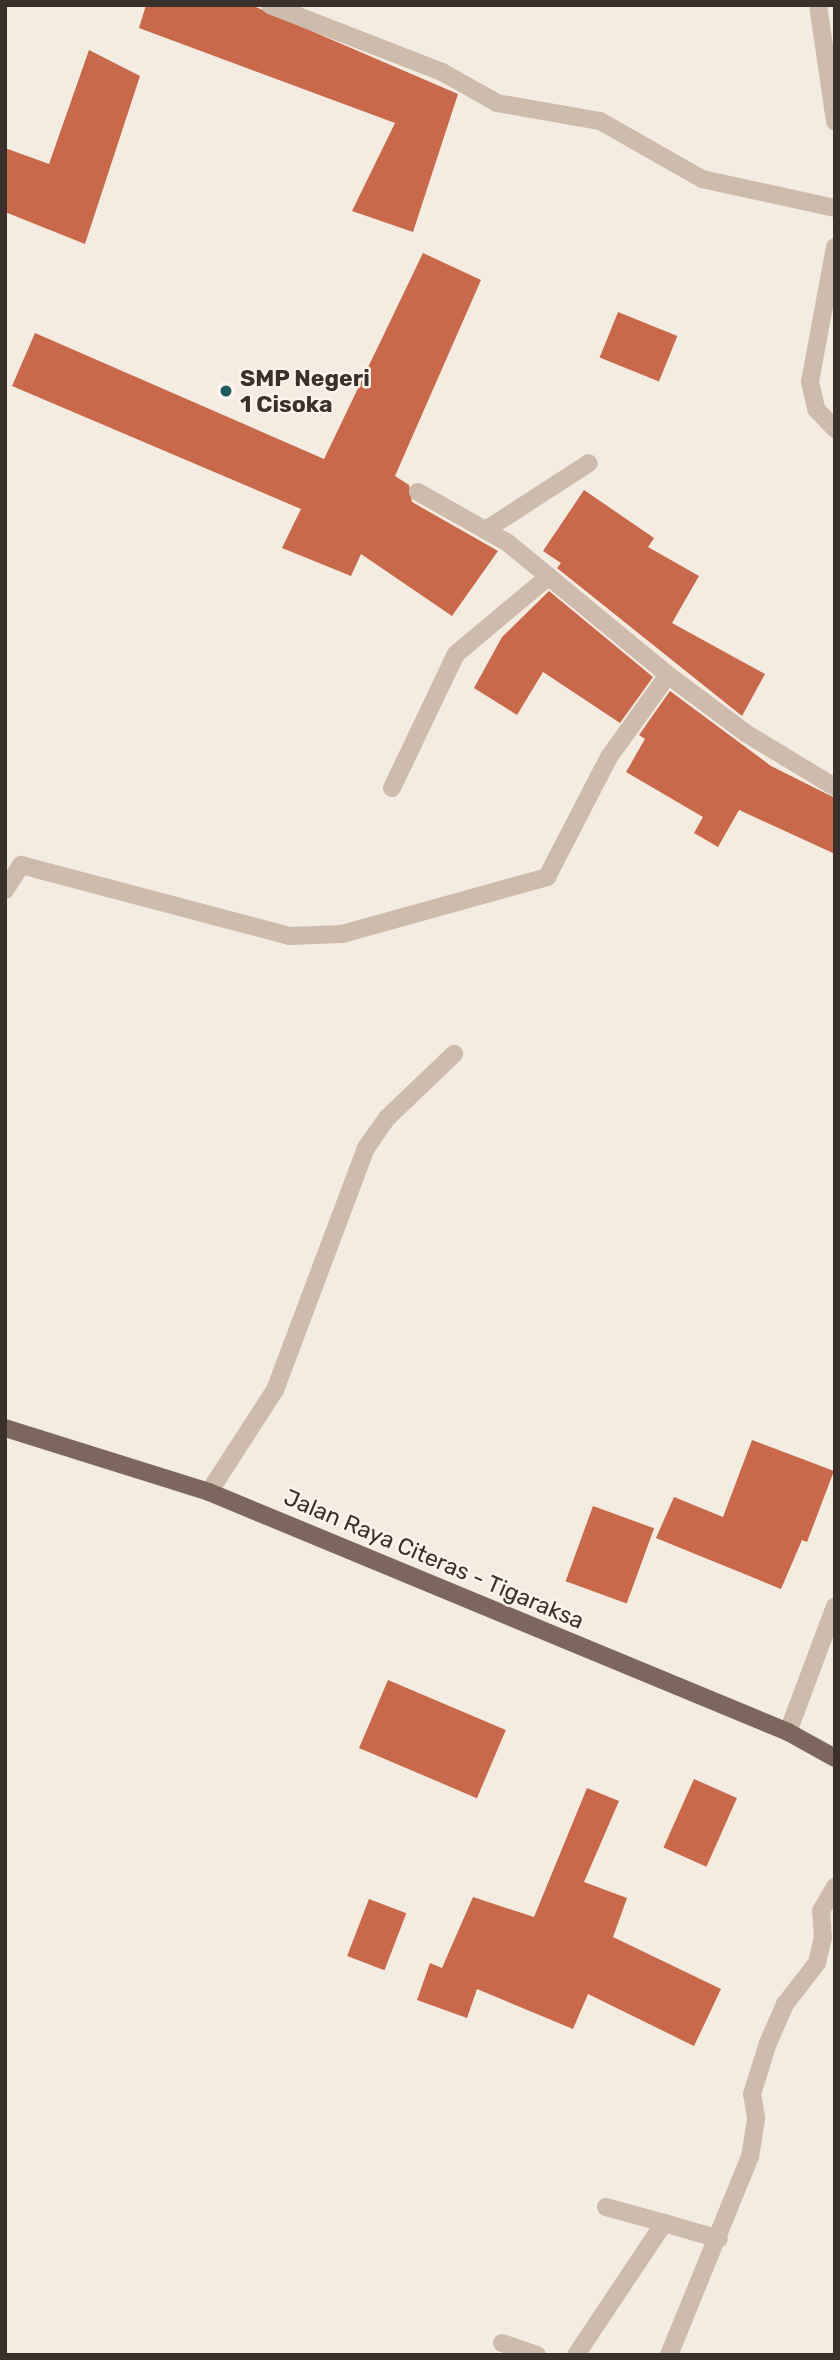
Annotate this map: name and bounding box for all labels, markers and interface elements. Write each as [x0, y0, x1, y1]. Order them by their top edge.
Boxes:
place label: SMP Negeri 1 Cisoka [240, 364, 370, 418]
marker: SMP Negeri 1 Cisoka [218, 383, 234, 399]
street label: Jalan Raya Citeras - Tigaraksa [280, 1483, 588, 1635]

